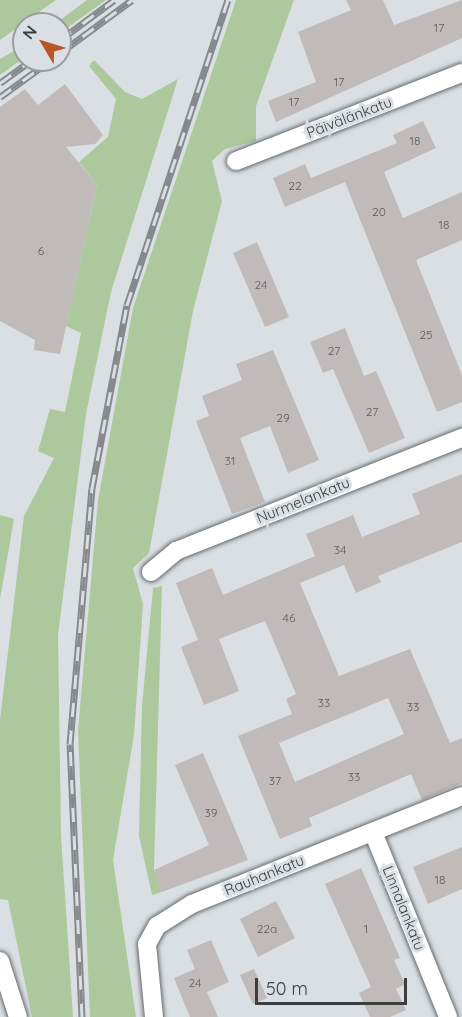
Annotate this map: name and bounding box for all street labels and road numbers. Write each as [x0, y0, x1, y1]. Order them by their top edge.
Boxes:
street label: Päivälänkatu [304, 92, 394, 142]
street label: Nurmelankatu [254, 473, 352, 527]
street label: Rauhankatu [221, 851, 307, 899]
street label: Linnalankatu [379, 863, 429, 953]

